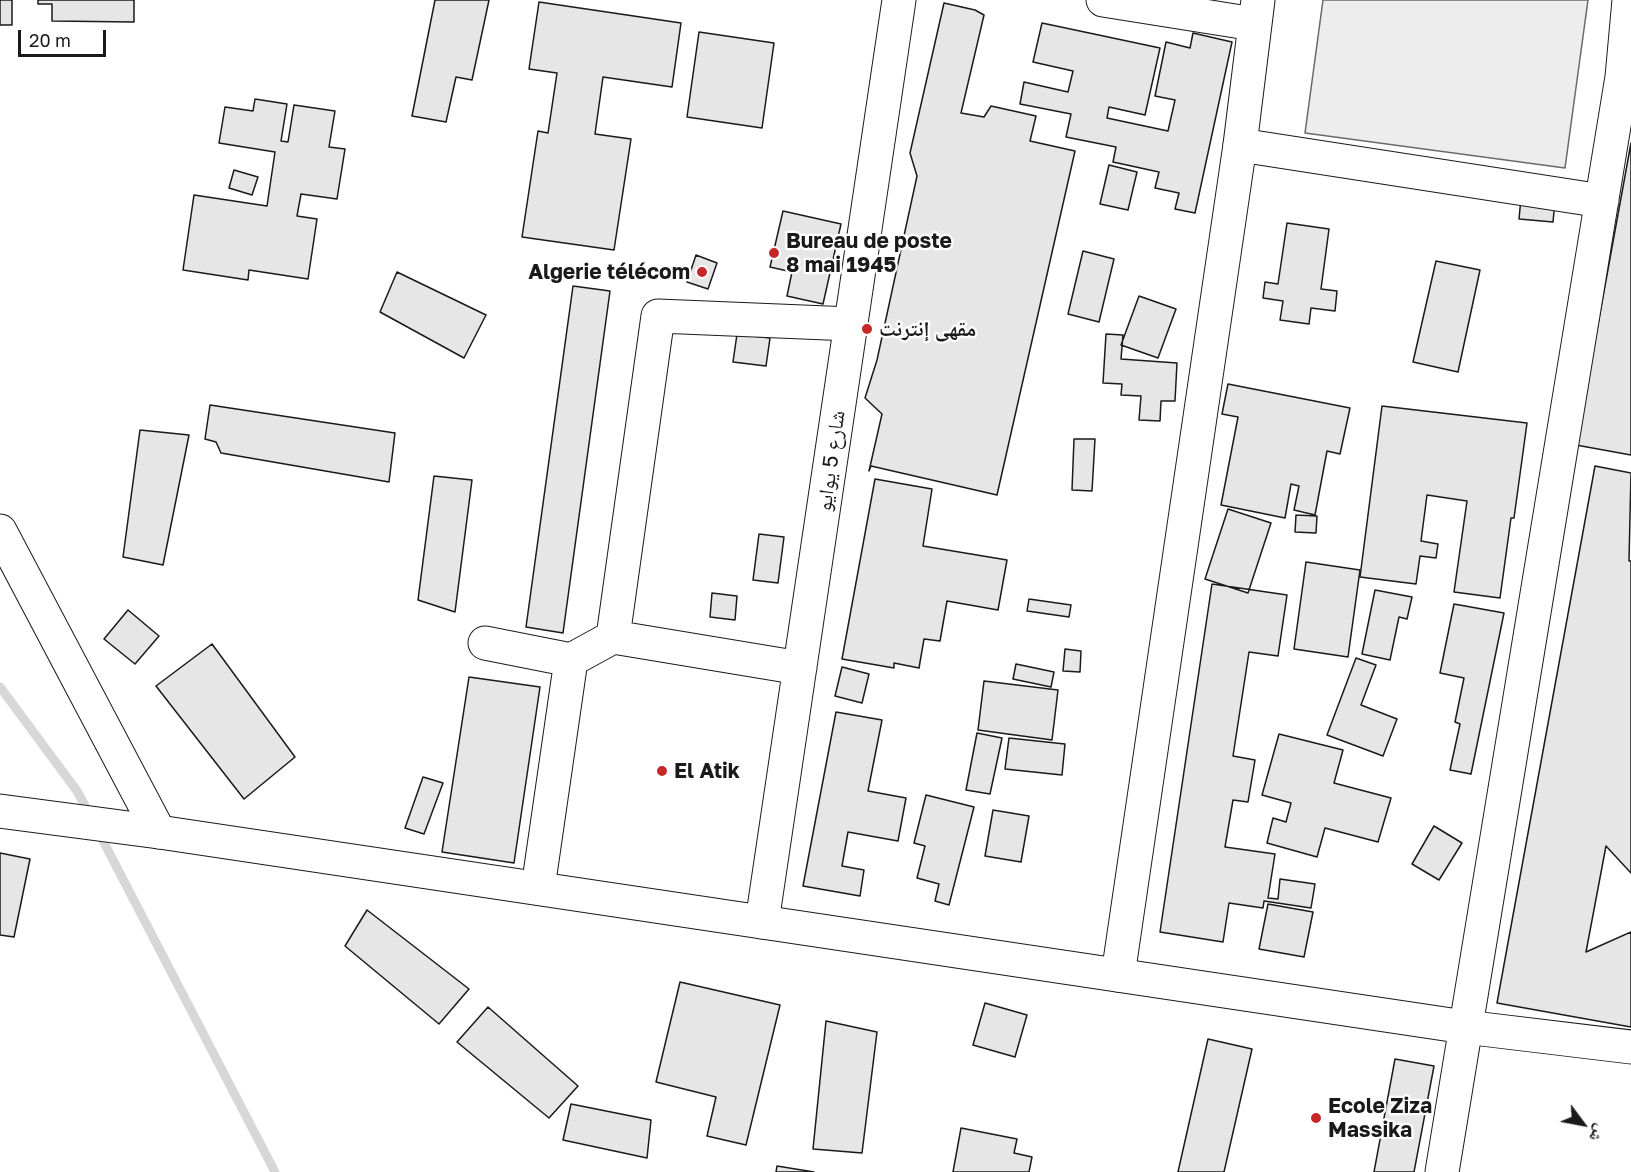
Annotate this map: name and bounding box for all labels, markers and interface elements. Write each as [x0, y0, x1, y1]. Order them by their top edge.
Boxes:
scale bar [21, 18, 110, 56]
text: 20 m [29, 29, 71, 51]
place label: Bureau de poste 8 mai 1945 [786, 228, 952, 278]
marker: Bureau de poste 8 mai 1945 [767, 246, 781, 260]
place label: Algerie télécom [528, 259, 690, 285]
marker: Algerie télécom [695, 265, 709, 279]
place label: مقهى إنترنت [879, 316, 976, 342]
marker: مقهى إنترنت [860, 322, 874, 336]
street label: شارع 5 يوايو [811, 409, 851, 513]
place label: El Atik [674, 758, 740, 784]
marker: El Atik [655, 764, 669, 778]
place label: Ecole Ziza Massika [1328, 1093, 1432, 1143]
north arrow [1553, 1094, 1613, 1154]
marker: Ecole Ziza Massika [1309, 1111, 1323, 1125]
text: ش [1585, 1121, 1611, 1146]

